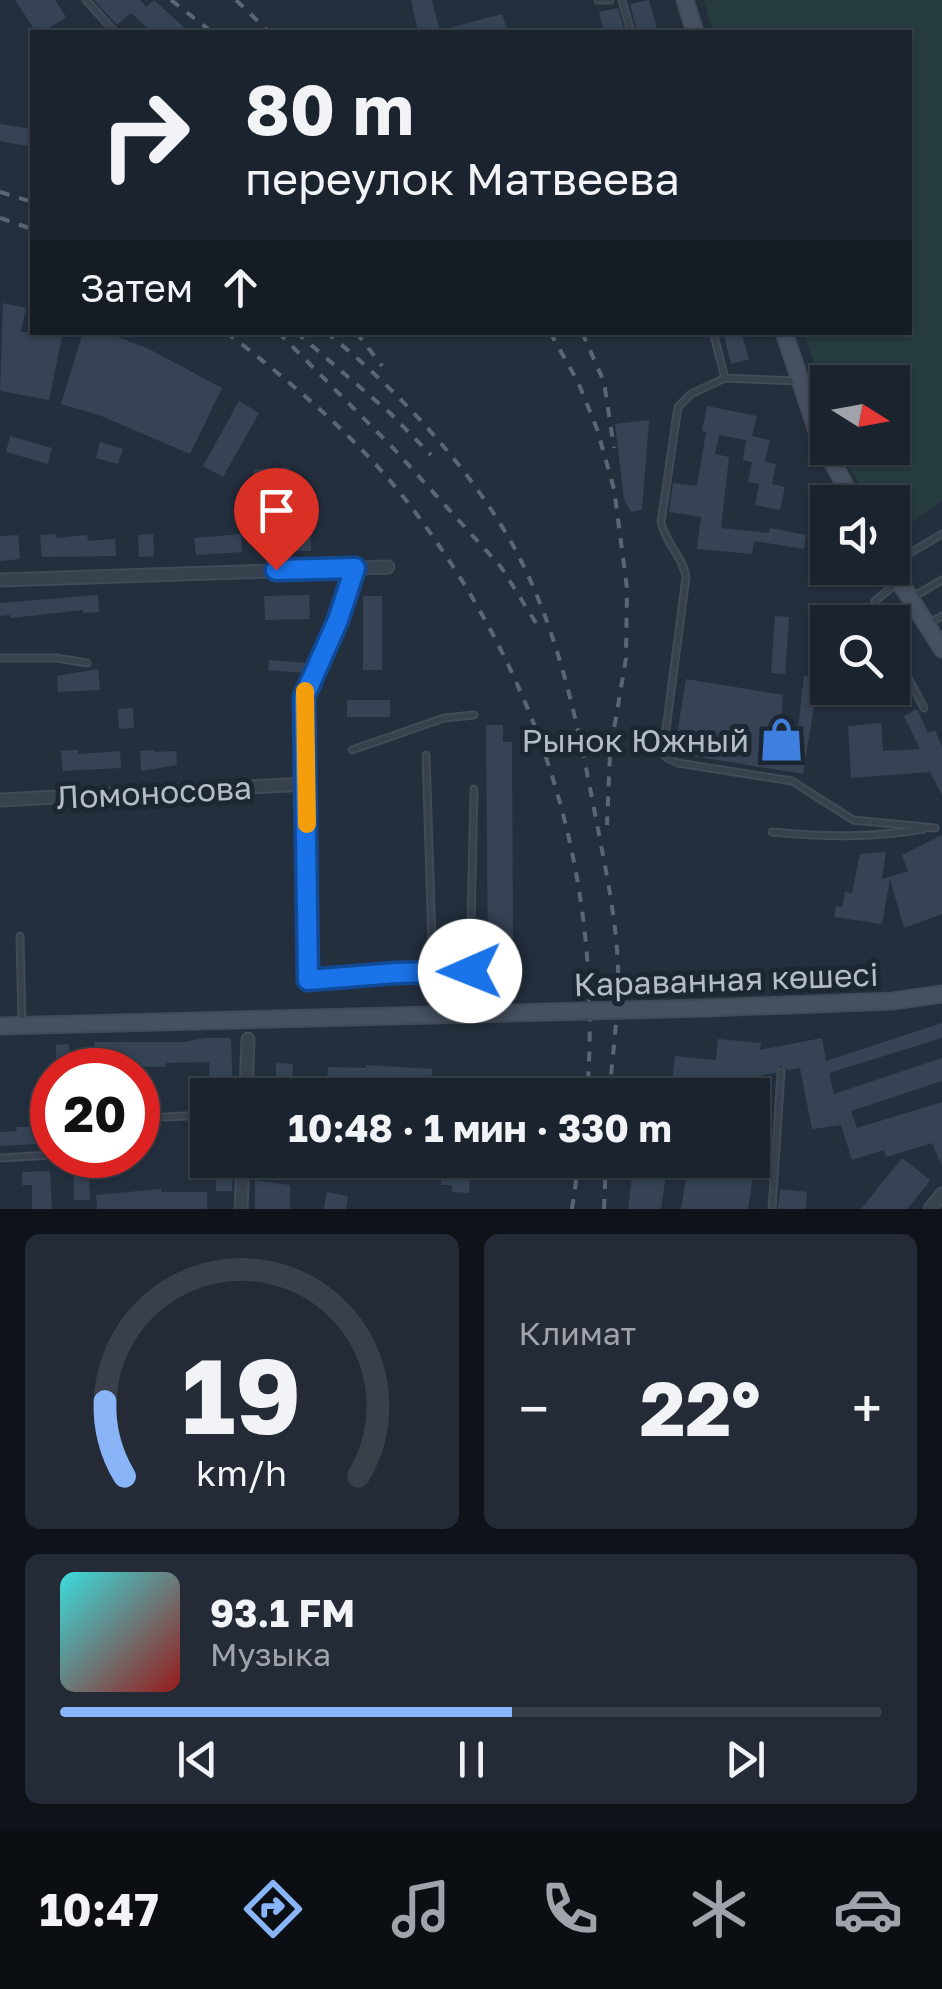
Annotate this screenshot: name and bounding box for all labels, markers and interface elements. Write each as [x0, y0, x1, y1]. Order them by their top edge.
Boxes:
text: 80 m [245, 66, 414, 150]
icon: right [80, 70, 210, 200]
text: переулок Матвеева [245, 151, 680, 205]
icon: ahead [213, 260, 268, 315]
text: Затем [80, 265, 193, 310]
north arrow [810, 365, 910, 465]
map controls [810, 365, 910, 705]
pin [234, 468, 319, 571]
icon: arrive [249, 483, 304, 538]
button: sound [810, 485, 910, 585]
button: search [810, 605, 910, 705]
shop icon: Рынок Южный [758, 716, 806, 764]
place label: Рынок Южный [521, 721, 749, 759]
street label: Ломоносова [55, 768, 253, 816]
position arrow [418, 919, 522, 1023]
street label: Караванная көшесі [573, 955, 879, 1003]
speed limit sign: 20 [30, 1048, 160, 1178]
text: 10:48 · 1 мин · 330 m [288, 1105, 672, 1150]
text: Климат [519, 1314, 636, 1352]
text: 19 [182, 1332, 302, 1457]
text: 22° [640, 1362, 761, 1453]
text: − [519, 1375, 549, 1441]
text: + [852, 1375, 882, 1441]
text: km/h [196, 1451, 287, 1494]
text: 93.1 FM [210, 1590, 355, 1635]
text: Музыка [210, 1635, 331, 1673]
icon: previous [170, 1732, 225, 1787]
icon: pause [444, 1732, 499, 1787]
icon: next [718, 1732, 773, 1787]
icon: directions [238, 1874, 308, 1944]
icon: music [386, 1874, 456, 1944]
icon: phone [535, 1874, 605, 1944]
icon: climate [684, 1874, 754, 1944]
icon: car [833, 1874, 903, 1944]
text: 10:47 [39, 1882, 159, 1936]

